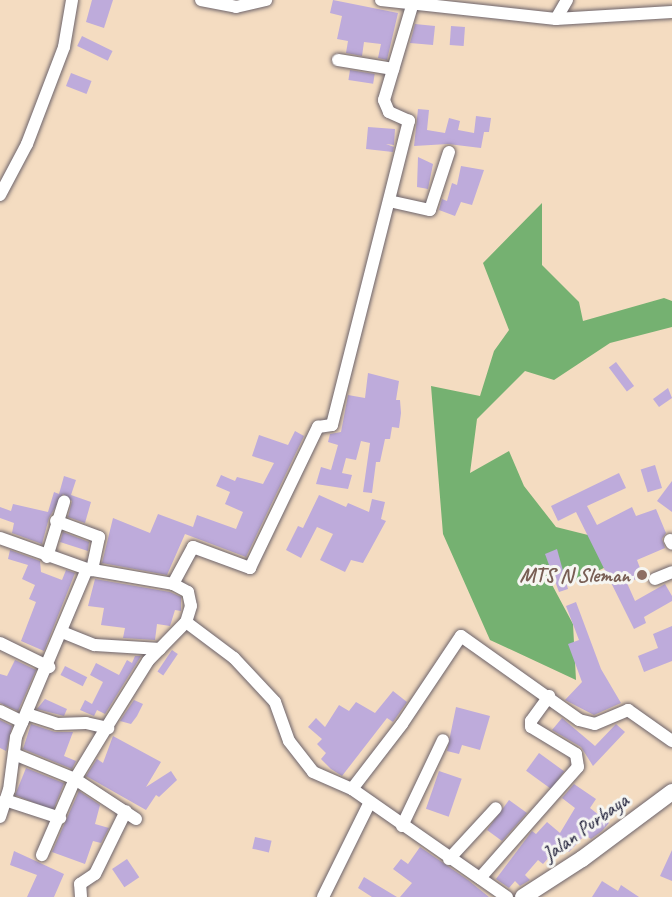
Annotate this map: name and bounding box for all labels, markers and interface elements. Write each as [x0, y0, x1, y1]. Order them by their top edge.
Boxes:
place label: MTS N Sleman [519, 562, 630, 588]
marker: MTS N Sleman [635, 568, 649, 582]
street label: Jalan Purbaya [537, 788, 633, 866]

